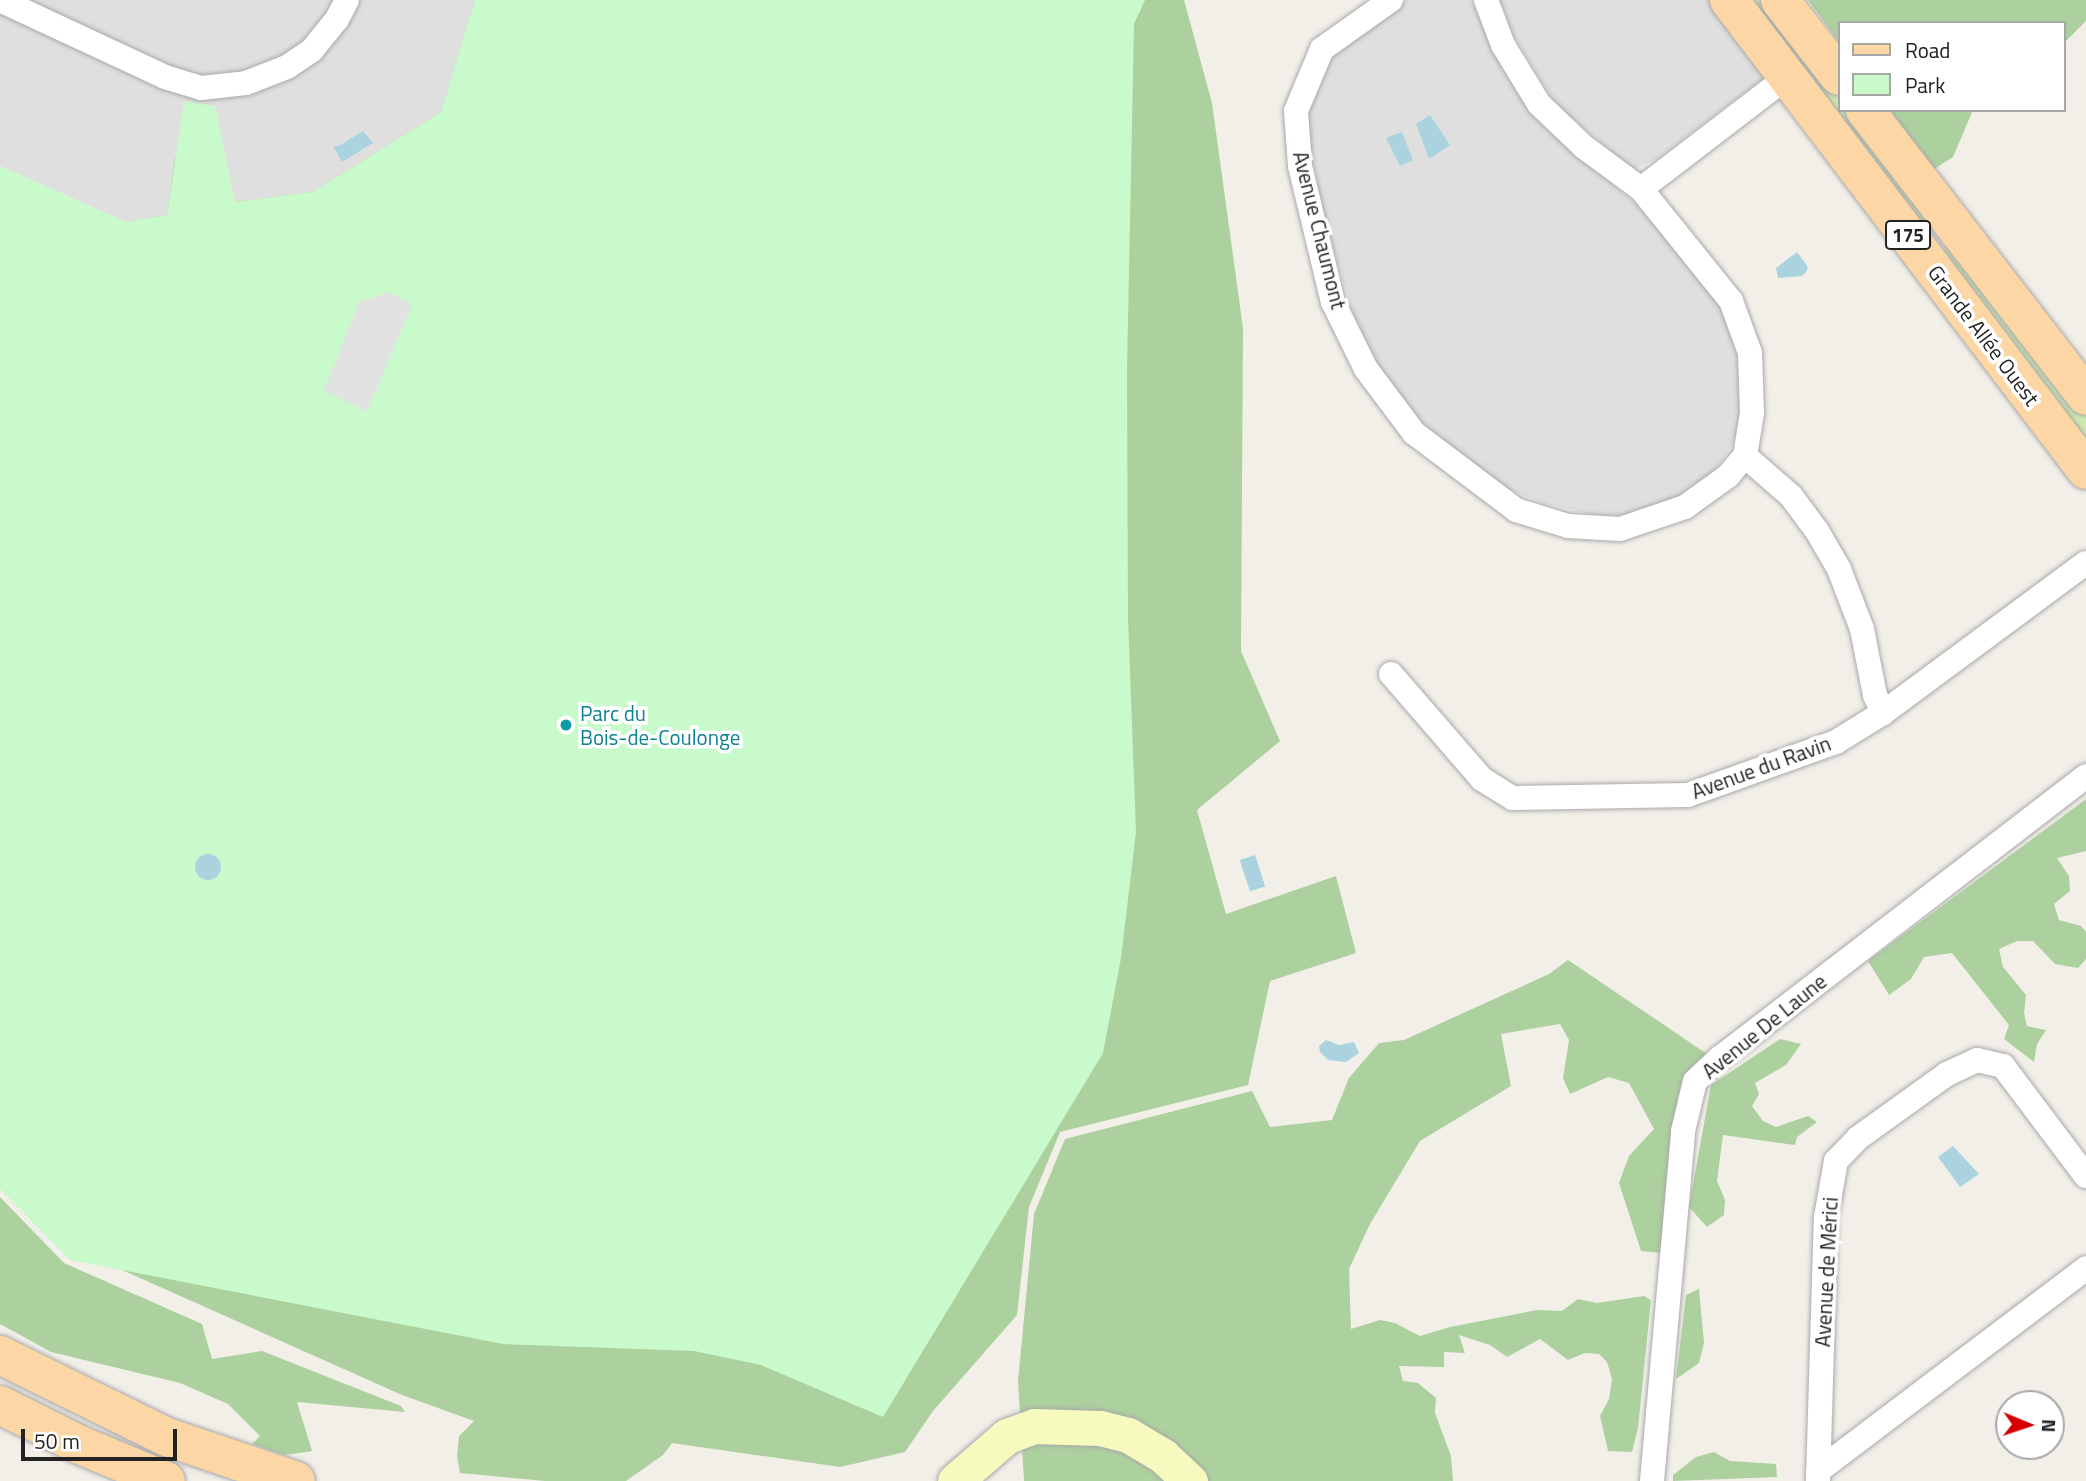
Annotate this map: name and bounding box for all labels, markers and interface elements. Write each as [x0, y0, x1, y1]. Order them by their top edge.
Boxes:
legend [1838, 21, 2065, 112]
text: Road [1905, 34, 1950, 66]
text: Park [1905, 69, 1945, 101]
street label: Avenue Chaumont [1288, 148, 1352, 312]
road number: 175 [1884, 219, 1932, 250]
street label: Grande Allée Ouest [1923, 260, 2045, 410]
place label: Parc du Bois-de-Coulonge [580, 700, 740, 750]
marker: Parc du Bois-de-Coulonge [558, 717, 574, 733]
street label: Avenue du Ravin [1688, 730, 1834, 804]
street label: Avenue De Laune [1697, 968, 1831, 1084]
street label: Avenue de Mérici [1809, 1196, 1843, 1348]
north arrow [1995, 1390, 2065, 1460]
scale bar [24, 1414, 180, 1458]
text: N [2035, 1419, 2064, 1433]
text: 50 m [34, 1425, 80, 1457]

